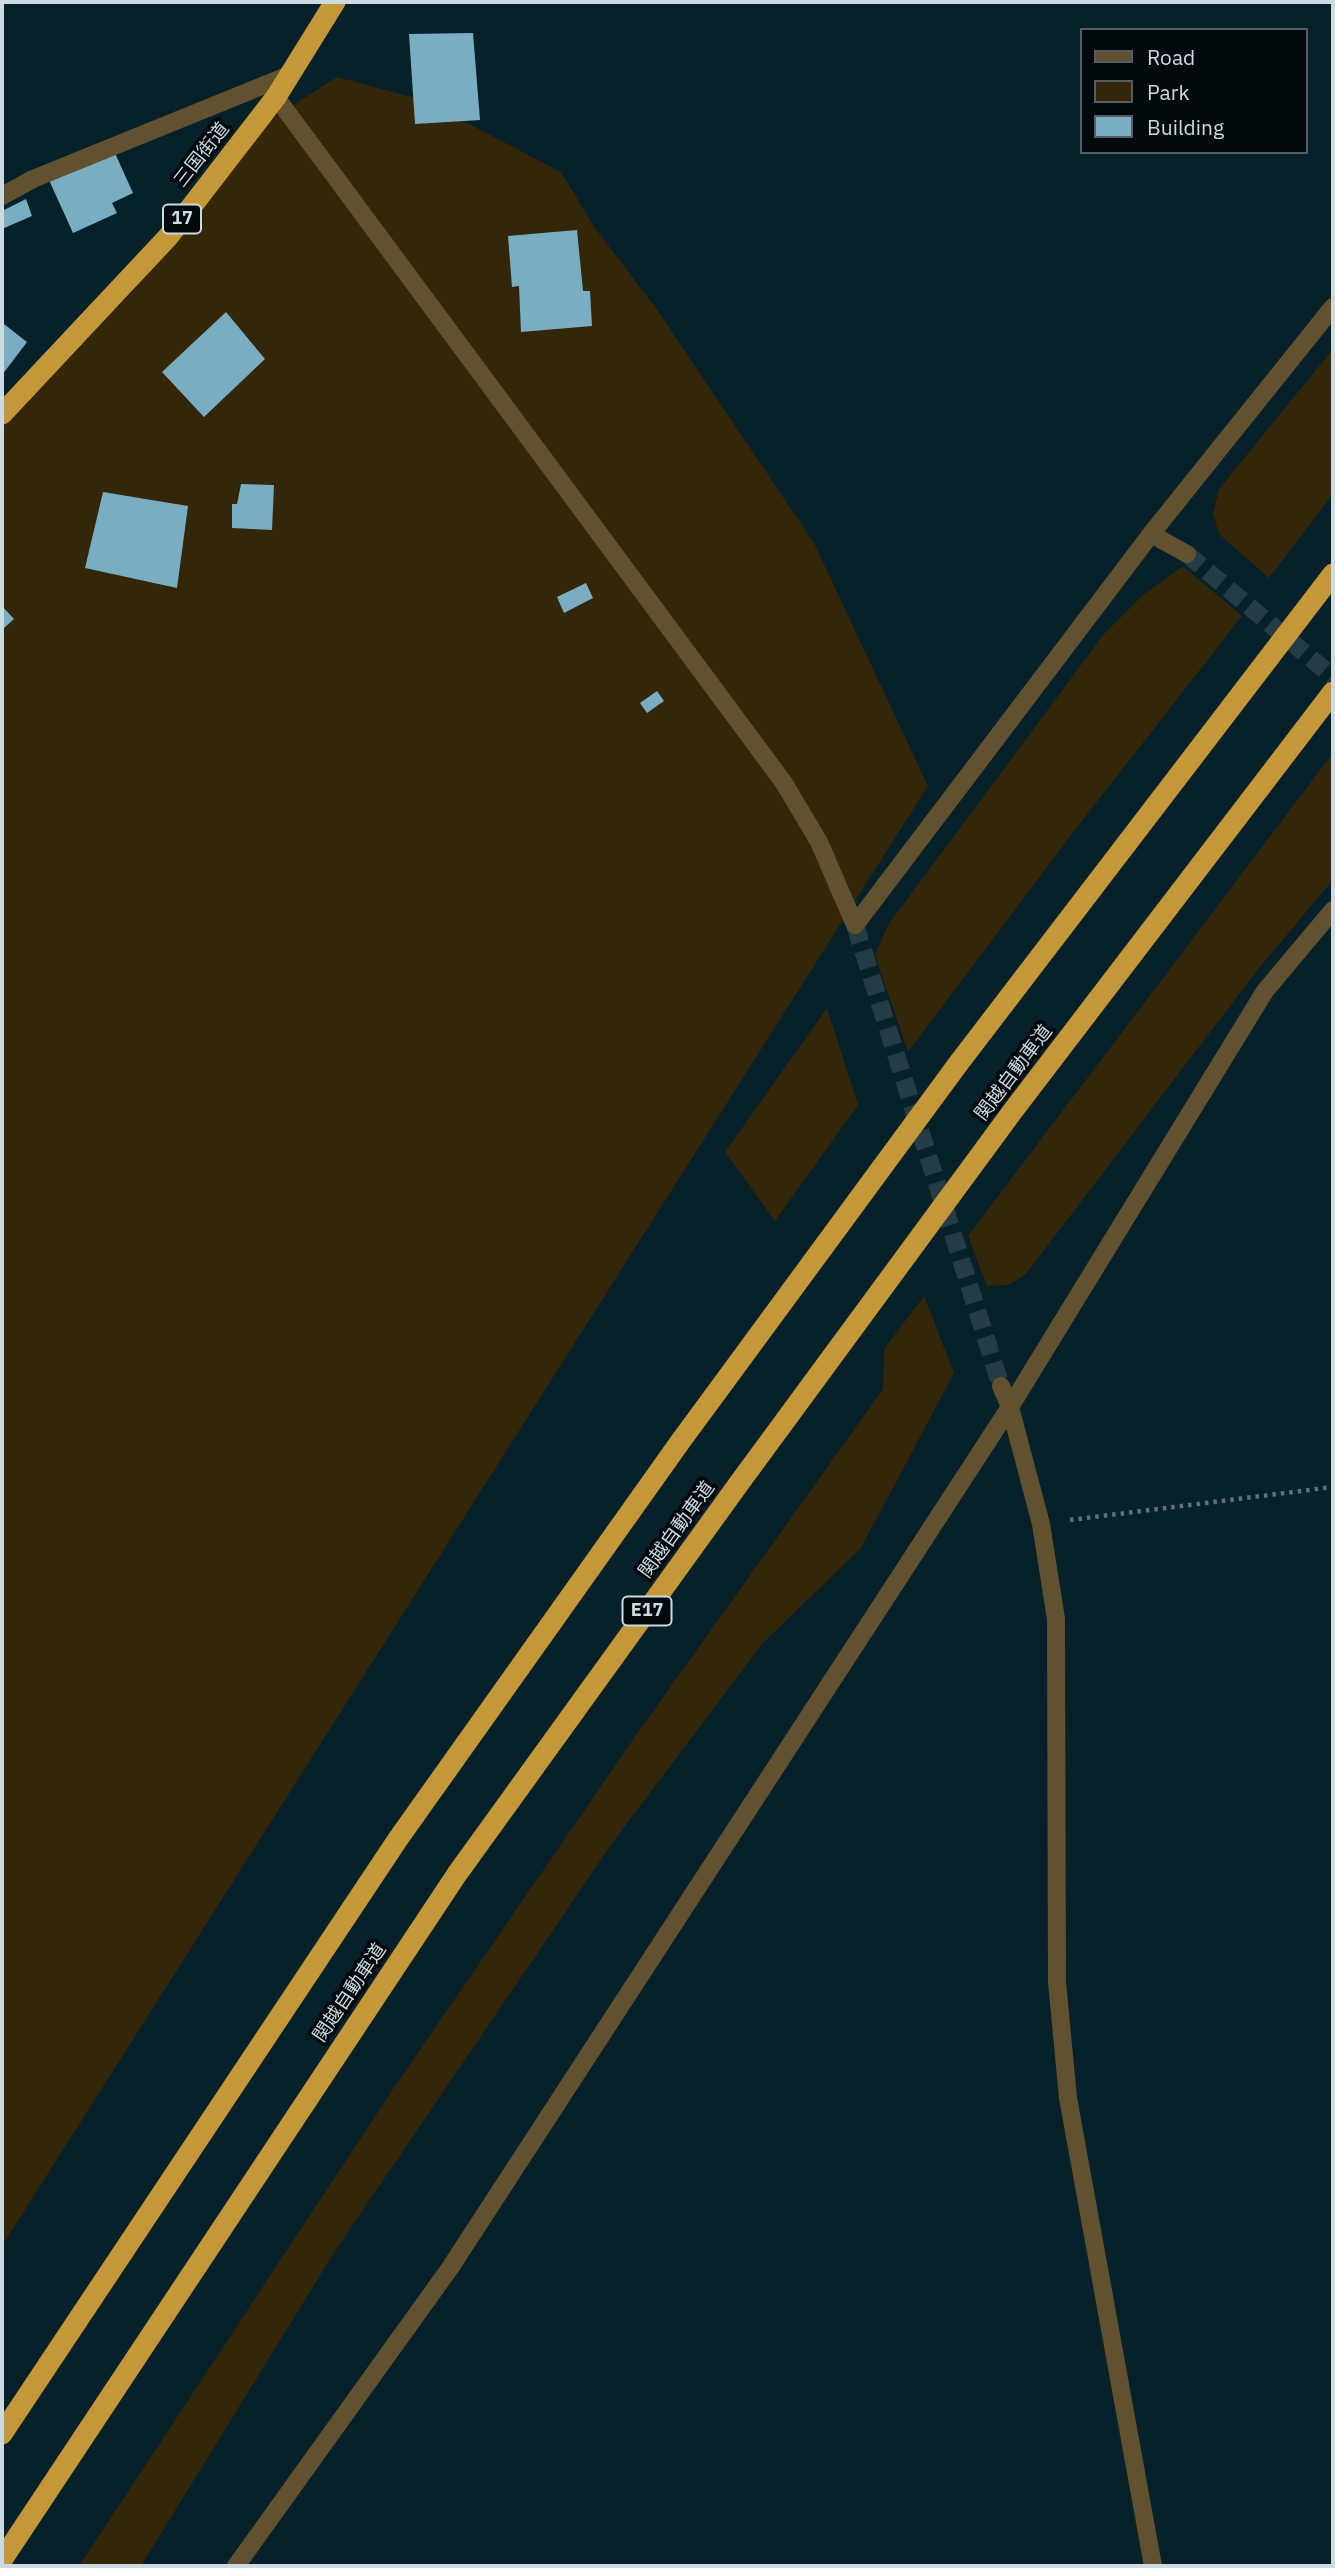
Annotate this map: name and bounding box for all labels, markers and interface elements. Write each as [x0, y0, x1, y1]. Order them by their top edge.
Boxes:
legend [1080, 28, 1307, 154]
text: Road [1147, 43, 1195, 71]
text: Park [1147, 78, 1190, 106]
text: Building [1147, 113, 1224, 141]
street label: 三国街道 [170, 118, 234, 192]
road number: 17 [163, 204, 201, 233]
street label: 関越自動車道 [971, 1021, 1057, 1125]
street label: 関越自動車道 [634, 1477, 720, 1583]
road number: E17 [622, 1596, 672, 1626]
street label: 関越自動車道 [309, 1939, 391, 2047]

